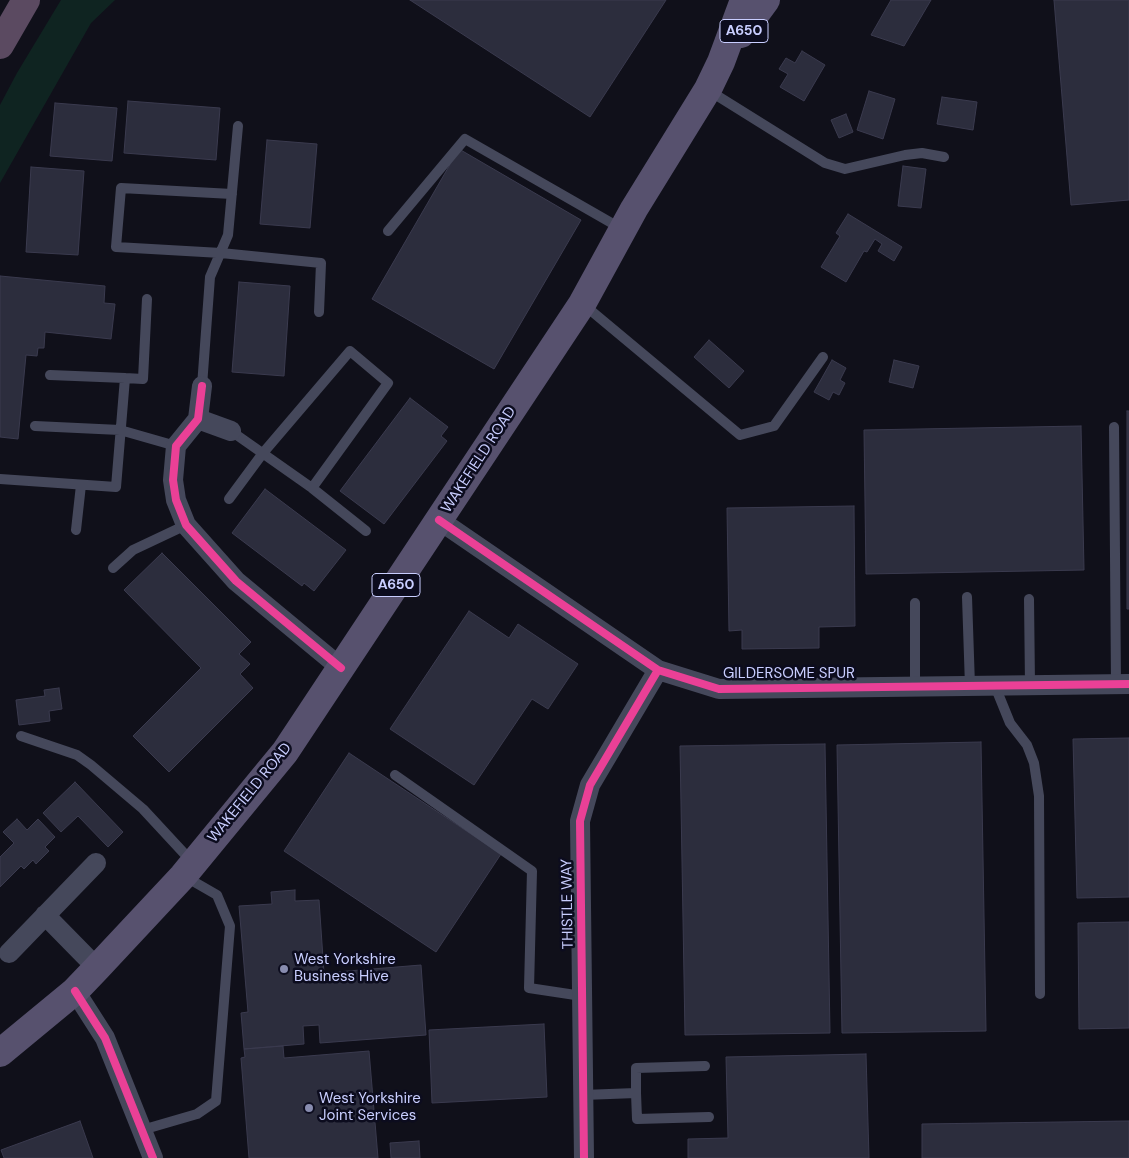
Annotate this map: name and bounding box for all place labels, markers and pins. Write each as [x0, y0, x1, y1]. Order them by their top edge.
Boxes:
place label: West Yorkshire Business Hive [294, 951, 396, 986]
marker: West Yorkshire Business Hive [278, 963, 290, 975]
place label: West Yorkshire Joint Services [319, 1090, 421, 1125]
marker: West Yorkshire Joint Services [303, 1102, 315, 1114]

